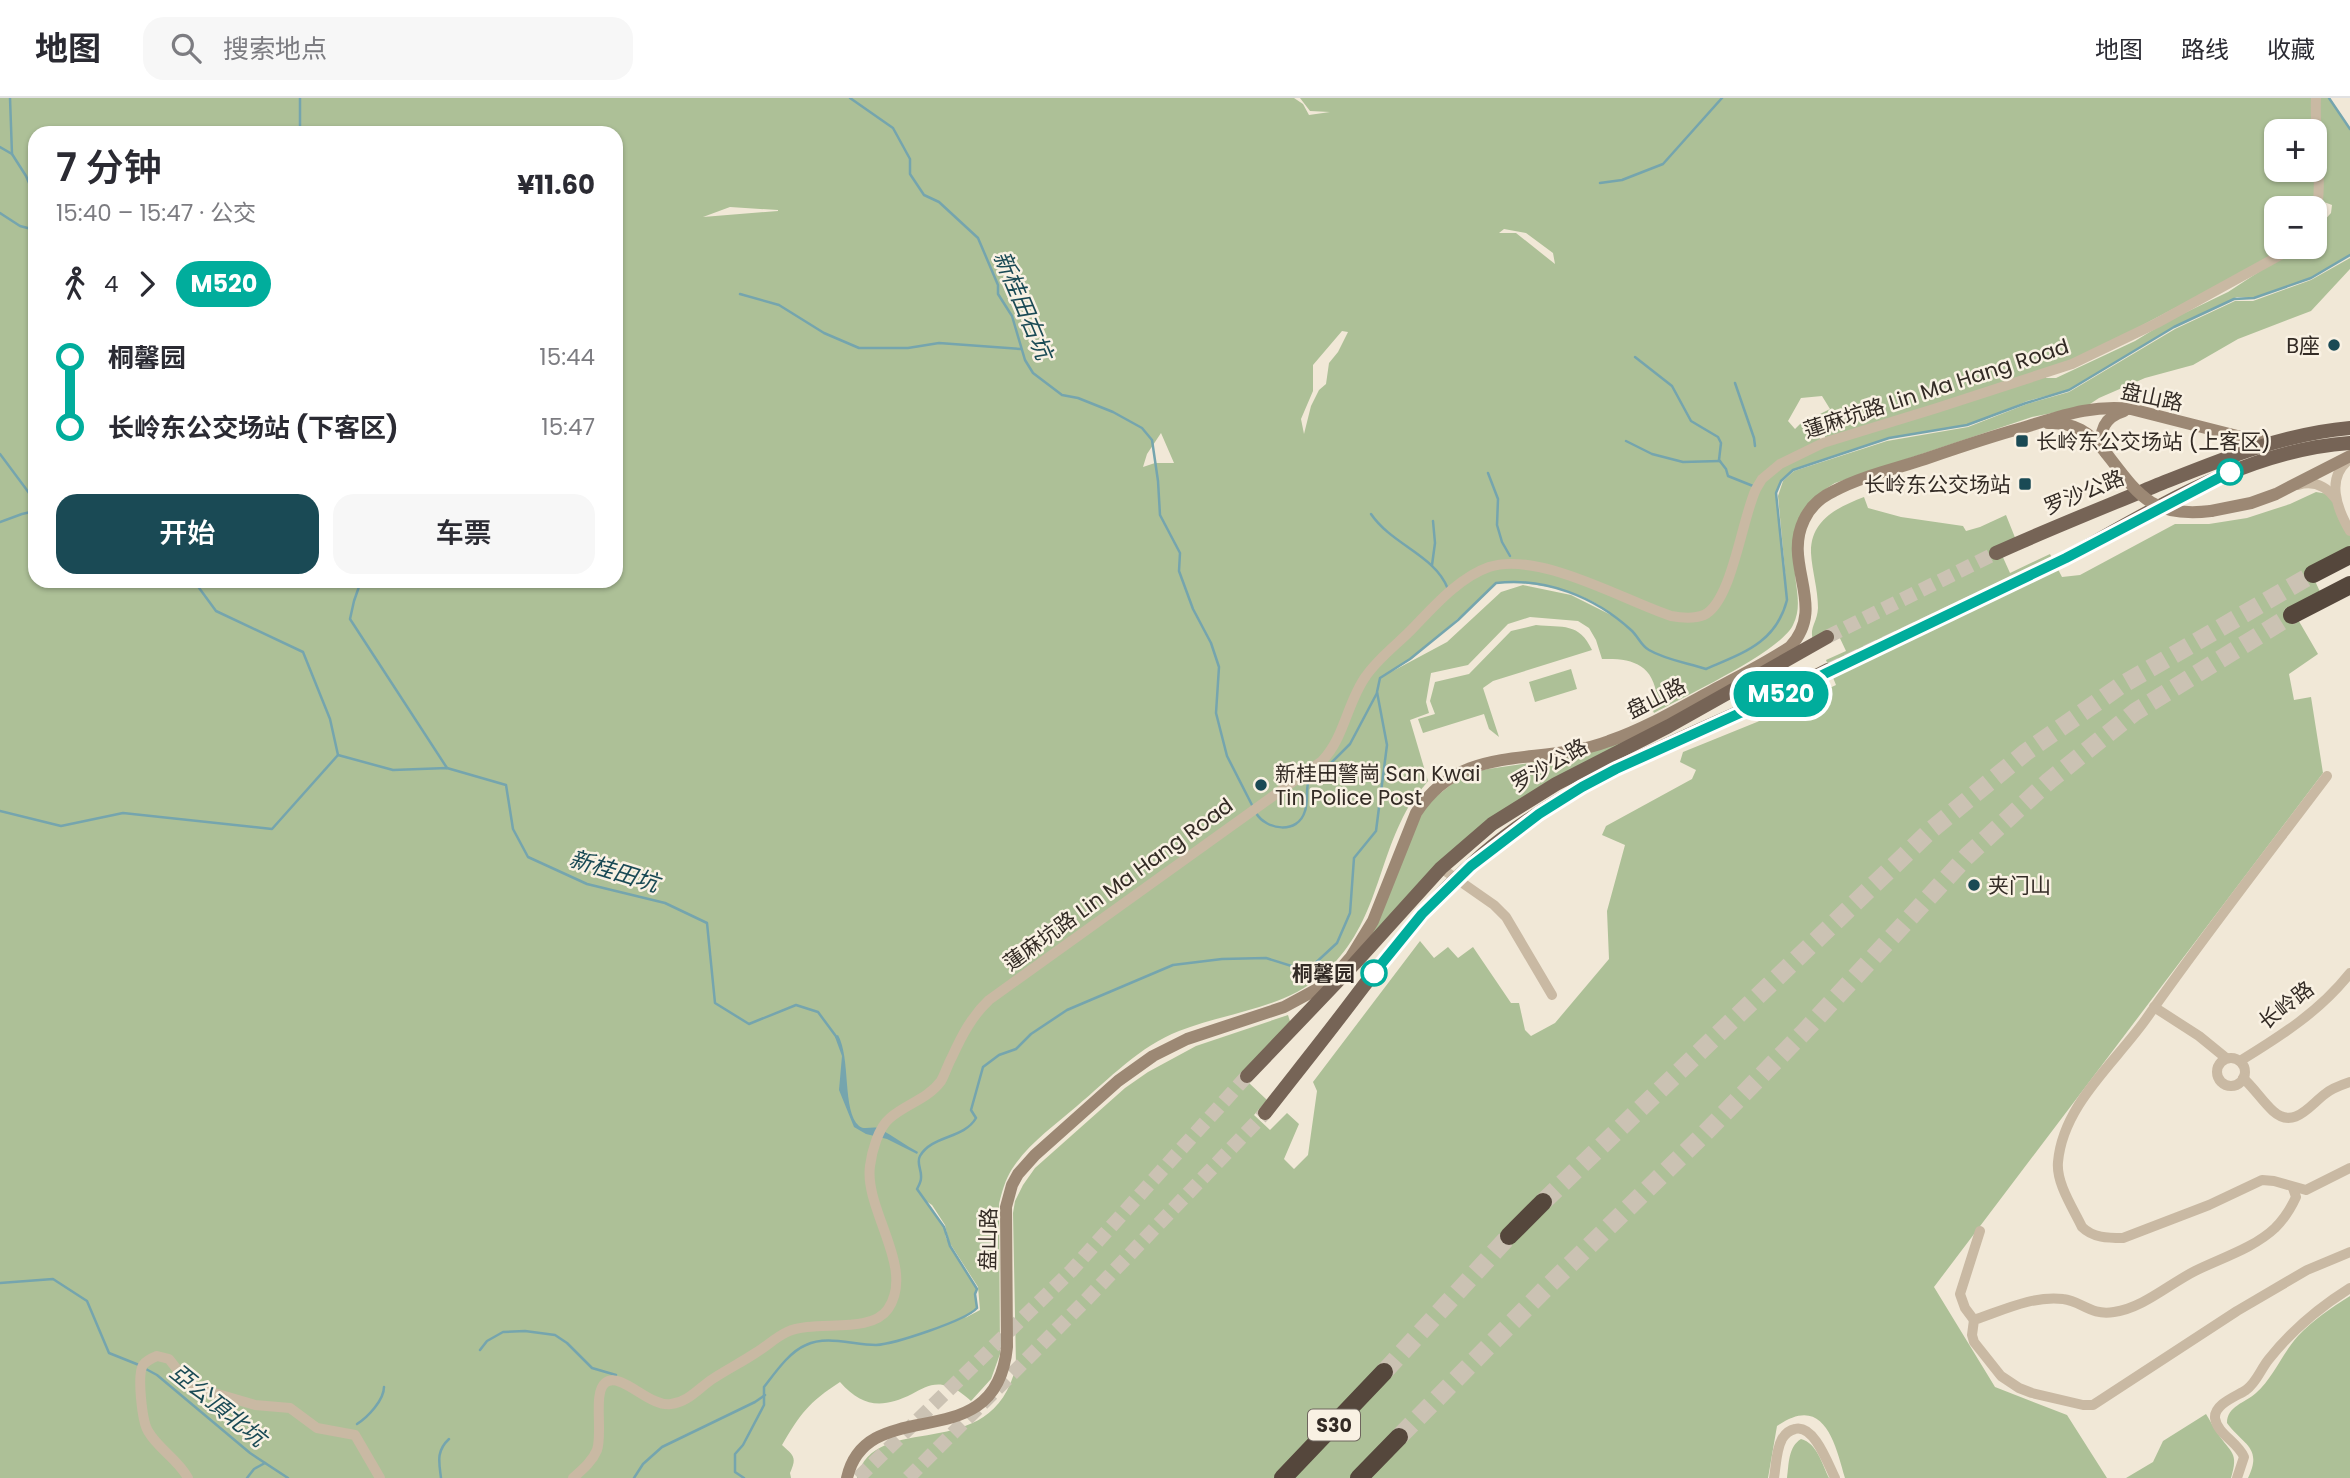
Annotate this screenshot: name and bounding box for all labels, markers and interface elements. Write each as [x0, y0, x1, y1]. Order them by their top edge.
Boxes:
search box [143, 17, 633, 80]
text: 地图 [35, 25, 101, 72]
icon: search [167, 29, 205, 67]
text: 搜索地点 [223, 31, 327, 67]
text: 地图 [2095, 33, 2143, 66]
text: 路线 [2181, 33, 2229, 66]
text: 收藏 [2267, 33, 2315, 66]
map controls [2264, 119, 2327, 259]
button: + [2264, 119, 2327, 182]
text: 7 分钟 [56, 141, 162, 194]
text: ¥11.60 [517, 167, 595, 203]
button: − [2264, 196, 2327, 259]
text: 15:40 – 15:47 · 公交 [56, 197, 256, 229]
water label: 新桂田右坑 [986, 246, 1061, 367]
icon: walk [56, 265, 94, 303]
icon: forward [128, 265, 166, 303]
text: M520 [190, 267, 257, 300]
text: 4 [104, 268, 118, 300]
street label: 蓮麻坑路 Lin Ma Hang Road [1800, 331, 2072, 445]
place label: B座 [2286, 331, 2320, 360]
marker: B座 [2326, 337, 2342, 353]
text: 桐馨园 [108, 340, 186, 376]
text: 15:44 [539, 341, 595, 373]
street label: 盘山路 [2118, 376, 2186, 418]
text: 长岭东公交场站 (下客区) [108, 410, 398, 446]
text: 15:47 [541, 411, 595, 443]
place label: 长岭东公交场站 (上客区) [2036, 427, 2271, 456]
marker: 长岭东公交场站 (上客区) [2014, 433, 2030, 449]
unlabelled marker [2217, 459, 2243, 485]
street label: 罗沙公路 [2040, 463, 2128, 521]
place label: 长岭东公交场站 [1864, 470, 2011, 499]
marker: 长岭东公交场站 [2017, 476, 2033, 492]
button: 开始 [56, 494, 319, 574]
button: 车票 [333, 494, 595, 574]
street label: 盘山路 [1621, 671, 1691, 725]
line badge: M520 [1732, 671, 1830, 717]
text: M520 [1748, 677, 1814, 710]
street label: 罗沙公路 [1505, 731, 1593, 799]
place label: 新桂田警崗 San Kwai Tin Police Post [1275, 759, 1480, 812]
marker: 新桂田警崗 San Kwai Tin Police Post [1253, 777, 1269, 793]
street label: 蓮麻坑路 Lin Ma Hang Road [997, 791, 1239, 977]
water label: 新桂田坑 [565, 842, 666, 901]
place label: 夹门山 [1988, 871, 2051, 900]
marker: 夹门山 [1966, 877, 1982, 893]
place label: 桐馨园 [1292, 959, 1355, 988]
marker: 桐馨园 [1361, 960, 1387, 986]
street label: 长岭路 [2252, 974, 2320, 1036]
street label: 盘山路 [973, 1207, 1003, 1271]
water label: 亞公頂北坑 [163, 1356, 275, 1456]
road number: S30 [1308, 1410, 1360, 1441]

